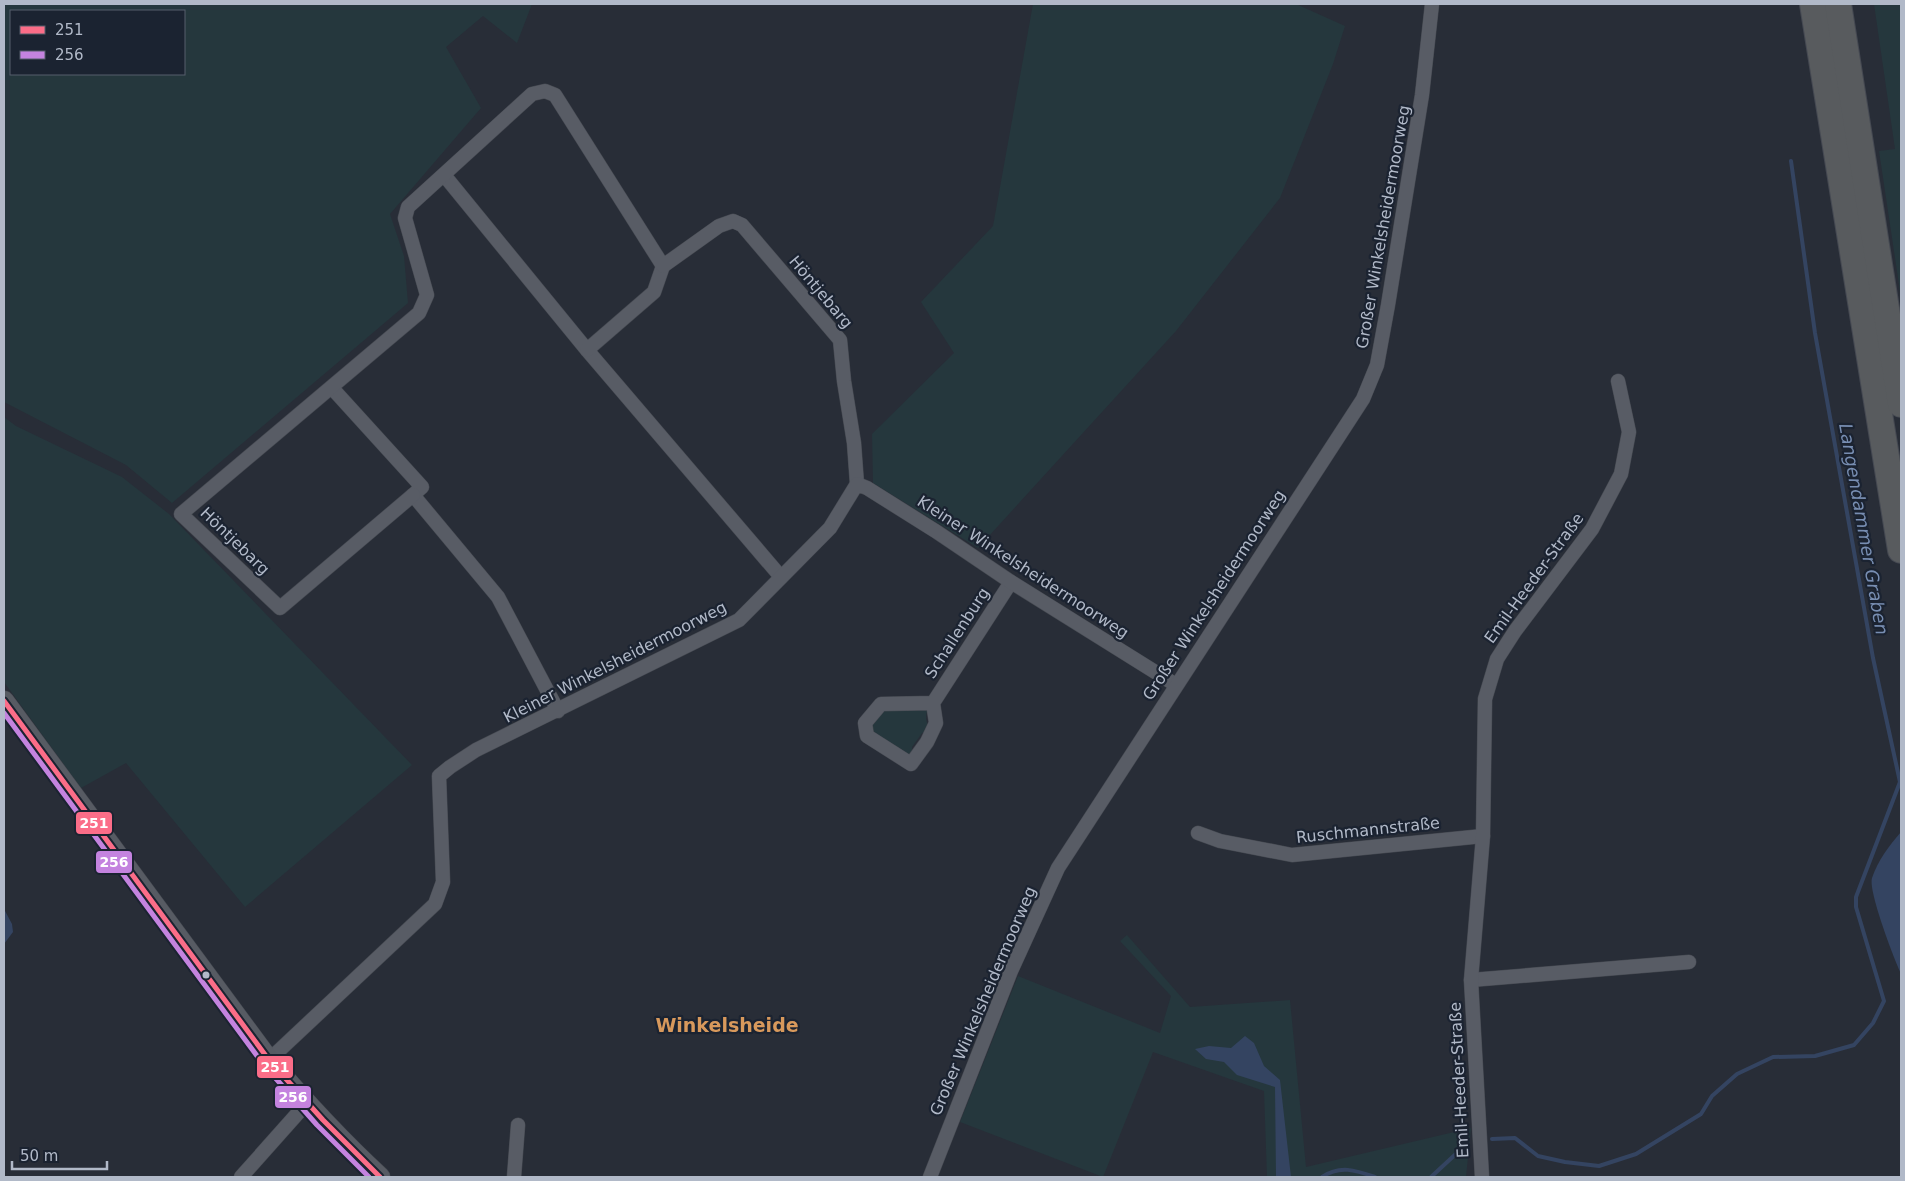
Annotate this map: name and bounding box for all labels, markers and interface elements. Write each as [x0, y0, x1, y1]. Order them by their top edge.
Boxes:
legend [10, 10, 185, 75]
text: 251 [55, 21, 84, 39]
text: 256 [55, 46, 84, 64]
street label: Großer Winkelsheidermoorweg [1352, 104, 1414, 350]
street label: Höntjebarg [785, 252, 857, 332]
water label: Langendammer Graben [1835, 422, 1893, 636]
street label: Großer Winkelsheidermoorweg [1139, 486, 1289, 704]
street label: Kleiner Winkelsheidermoorweg [914, 492, 1132, 642]
street label: Höntjebarg [196, 503, 274, 579]
street label: Emil-Heeder-Straße [1480, 509, 1588, 647]
street label: Schallenburg [921, 584, 993, 682]
street label: Kleiner Winkelsheidermoorweg [500, 597, 730, 727]
line badge: 251 [75, 811, 113, 835]
street label: Ruschmannstraße [1295, 813, 1441, 847]
text: 251 [79, 815, 109, 831]
line badge: 256 [95, 850, 133, 874]
text: 256 [99, 854, 129, 870]
street label: Großer Winkelsheidermoorweg [926, 884, 1040, 1118]
unlabelled marker [201, 970, 211, 980]
street label: Emil-Heeder-Straße [1445, 1002, 1473, 1158]
district label: Winkelsheide [655, 1014, 799, 1036]
line badge: 251 [256, 1055, 294, 1079]
text: 251 [260, 1059, 290, 1075]
line badge: 256 [274, 1085, 312, 1109]
text: 256 [278, 1089, 308, 1105]
scale bar [12, 1138, 108, 1170]
text: 50 m [20, 1147, 58, 1165]

